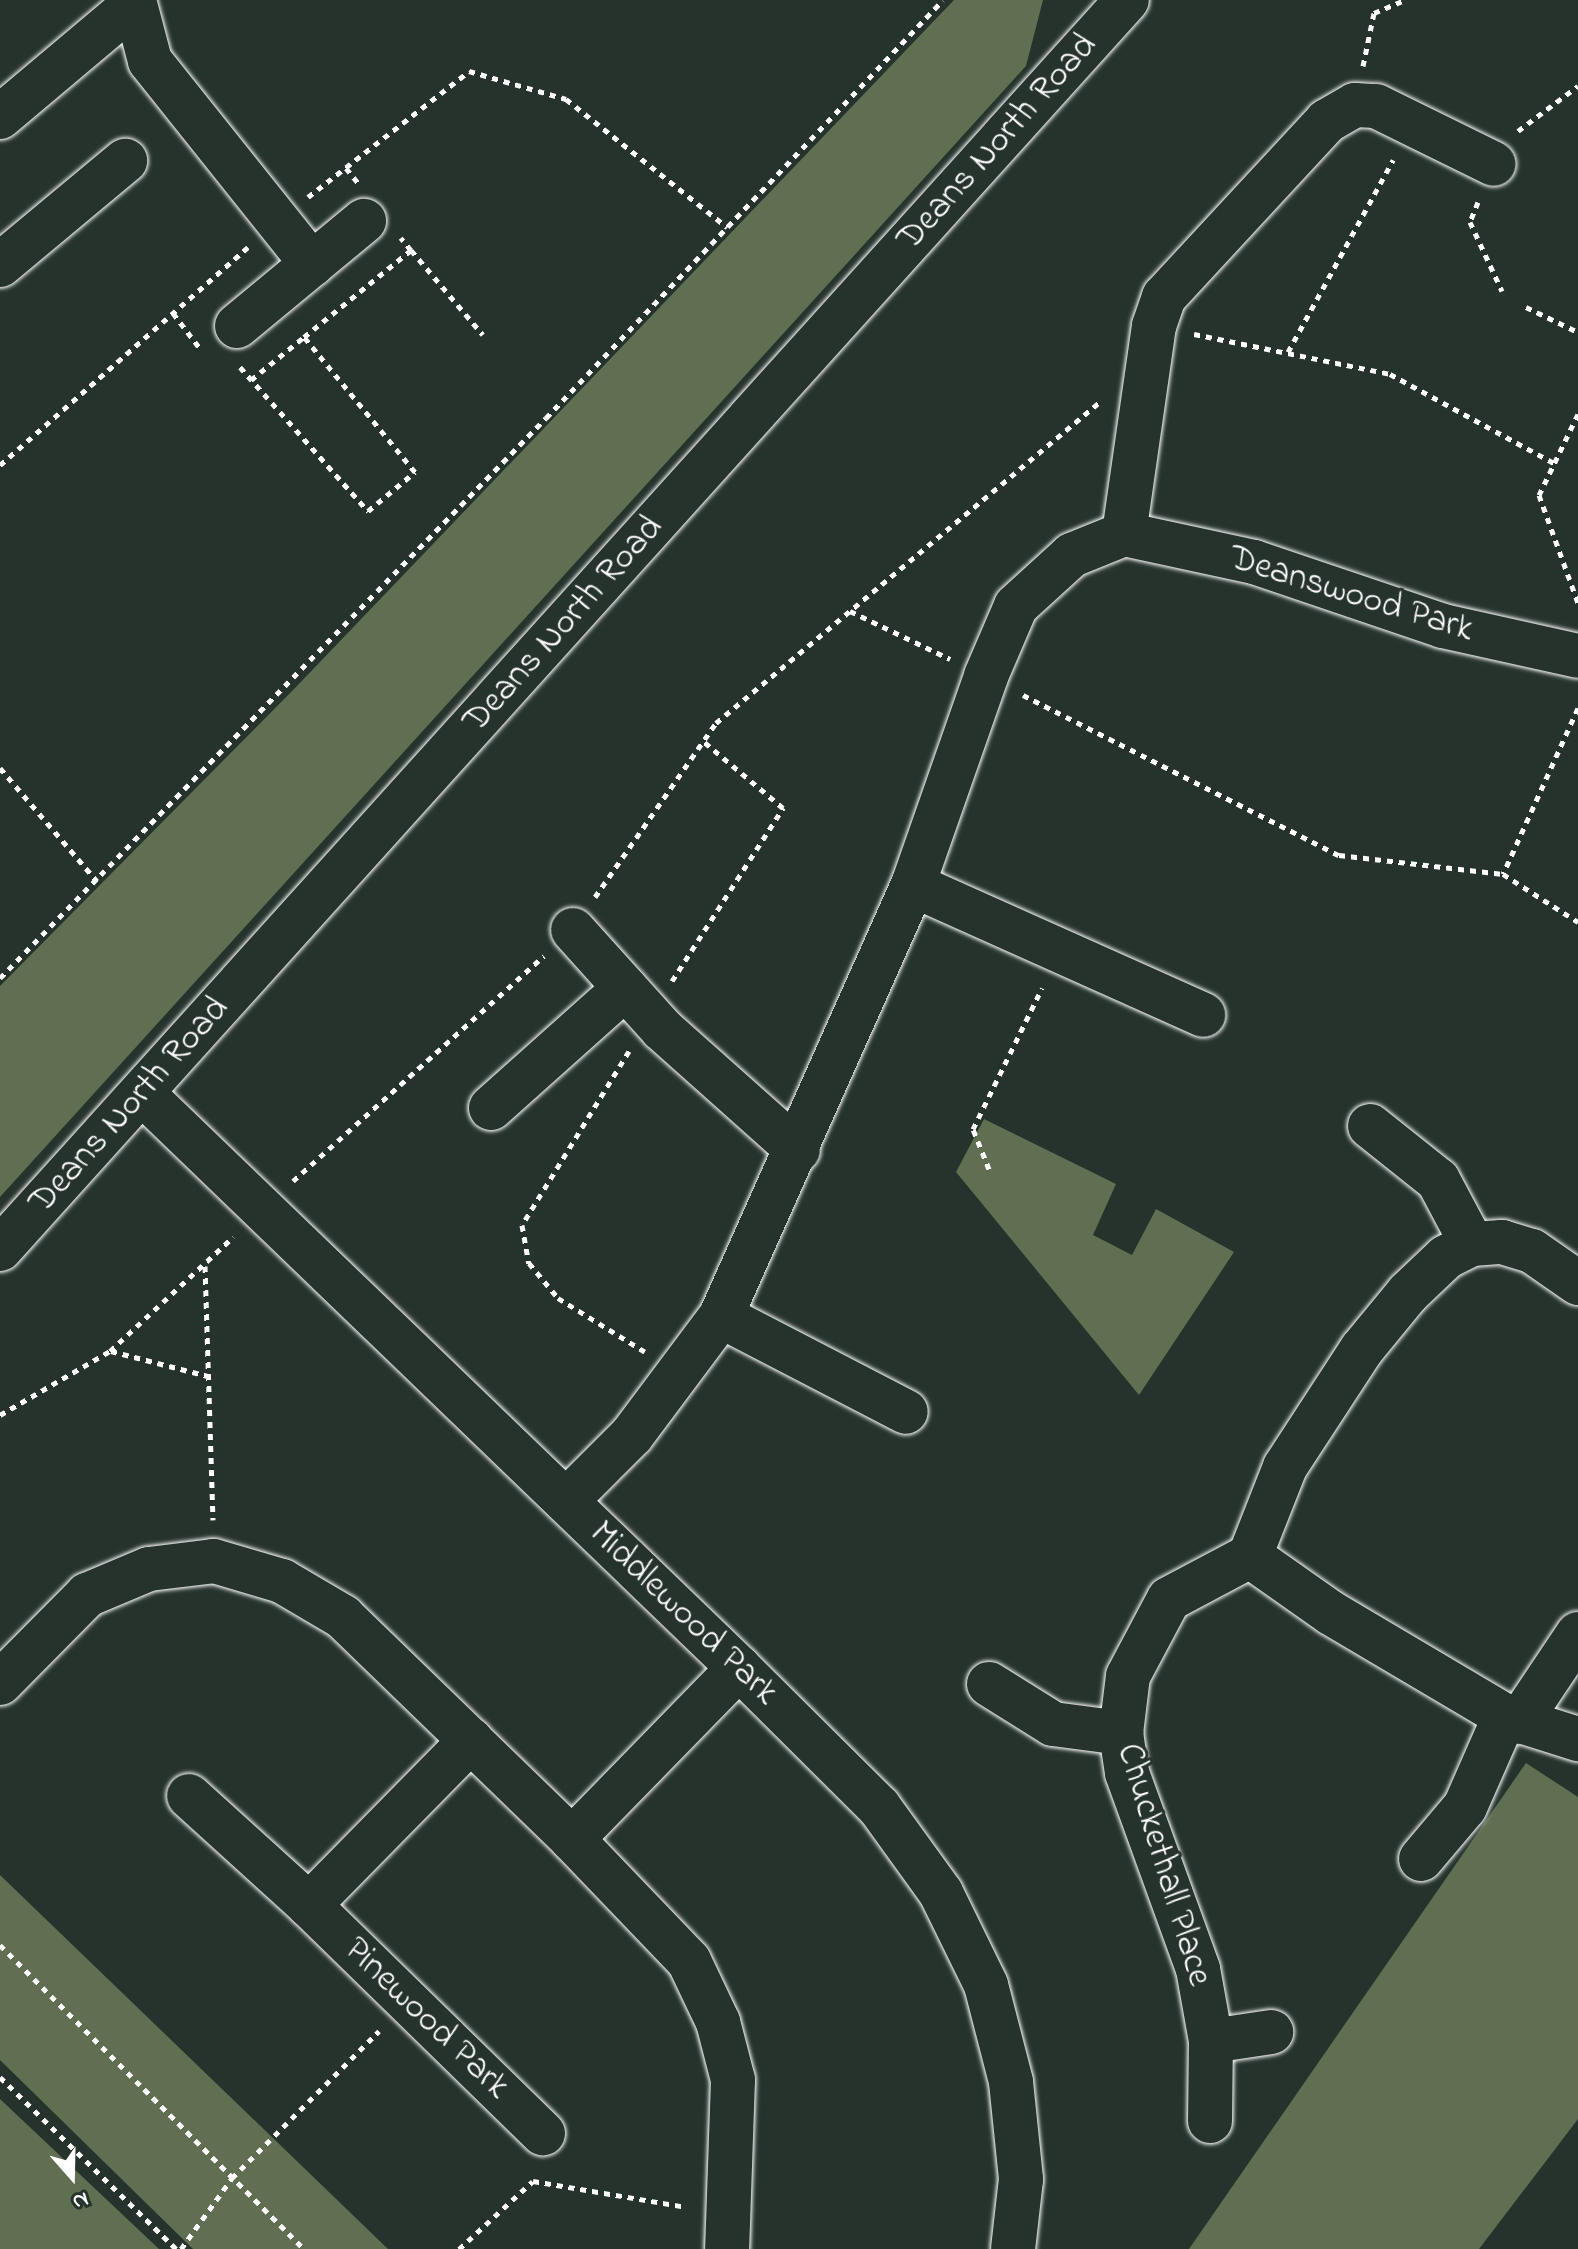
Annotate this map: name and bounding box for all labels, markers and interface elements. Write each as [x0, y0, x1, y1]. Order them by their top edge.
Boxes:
street label: Deans North Road [889, 25, 1107, 261]
street label: Deans North Road [455, 507, 673, 743]
street label: Deanswood Park [1224, 537, 1478, 653]
street label: Deans North Road [21, 988, 239, 1224]
street label: Middlewood Park [580, 1513, 786, 1715]
street label: Chuckethall Place [1106, 1739, 1220, 1991]
street label: Pinewood Park [334, 1929, 518, 2109]
north arrow [32, 2137, 112, 2217]
text: N [68, 2182, 93, 2217]

